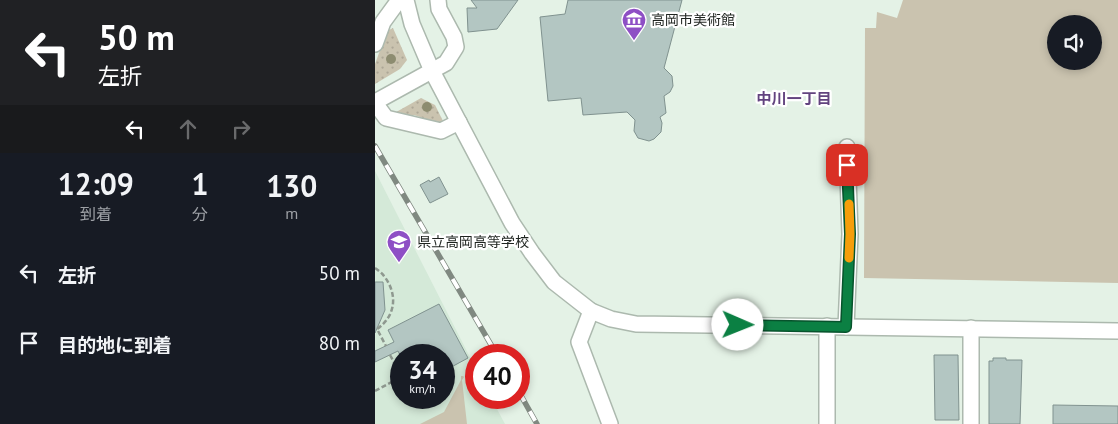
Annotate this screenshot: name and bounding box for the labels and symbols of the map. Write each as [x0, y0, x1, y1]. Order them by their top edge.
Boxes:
museum icon: 高岡市美術館 [621, 7, 647, 41]
place label: 高岡市美術館 [651, 11, 735, 29]
district label: 中川一丁目 [756, 89, 832, 108]
pin [826, 144, 868, 186]
school or university icon: 県立高岡高等学校 [386, 229, 412, 263]
place label: 県立高岡高等学校 [417, 233, 529, 251]
position arrow [711, 298, 763, 350]
speed limit sign: 40 [465, 344, 530, 409]

